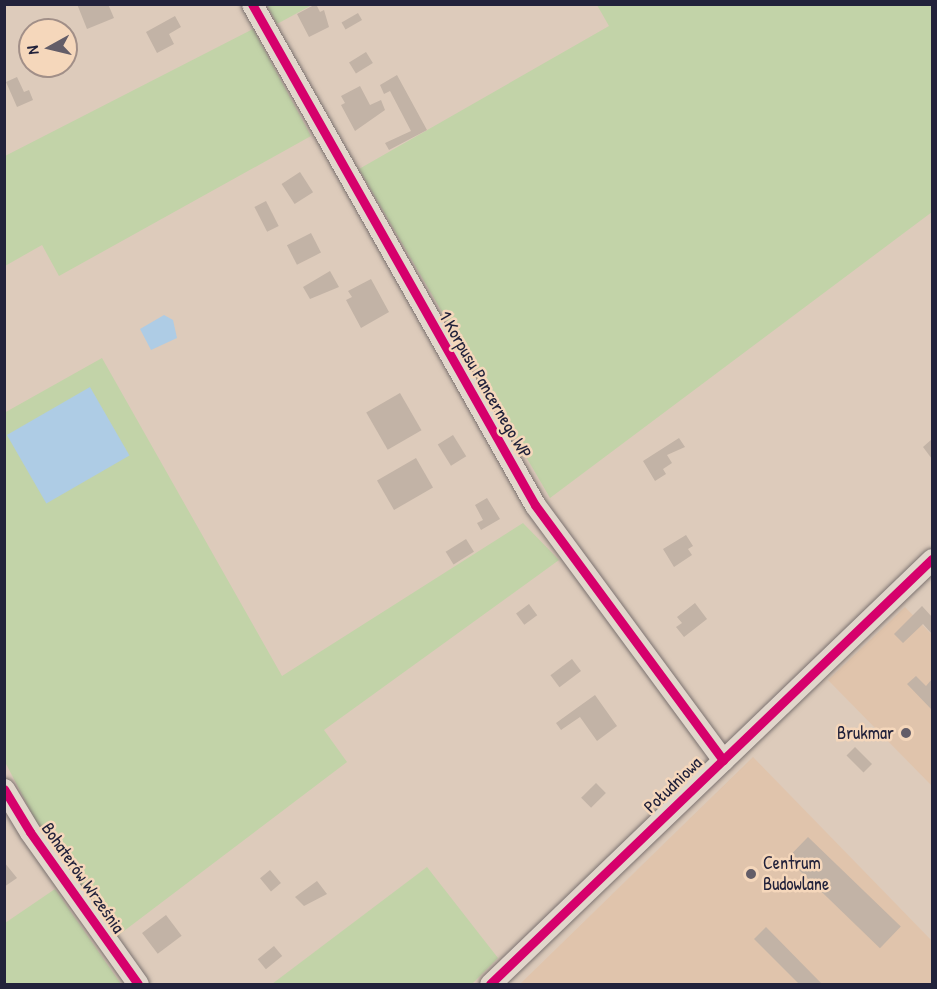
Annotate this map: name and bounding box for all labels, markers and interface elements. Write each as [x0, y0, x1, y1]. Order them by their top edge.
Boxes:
north arrow [18, 18, 78, 78]
text: N [21, 44, 44, 56]
street label: 1 Korpusu Pancernego WP [434, 307, 536, 463]
place label: Brukmar [837, 722, 894, 744]
marker: Brukmar [899, 726, 913, 740]
street label: Południowa [640, 752, 706, 818]
street label: Bohaterów Września [37, 819, 129, 937]
place label: Centrum Budowlane [763, 853, 829, 896]
marker: Centrum Budowlane [744, 867, 758, 881]

